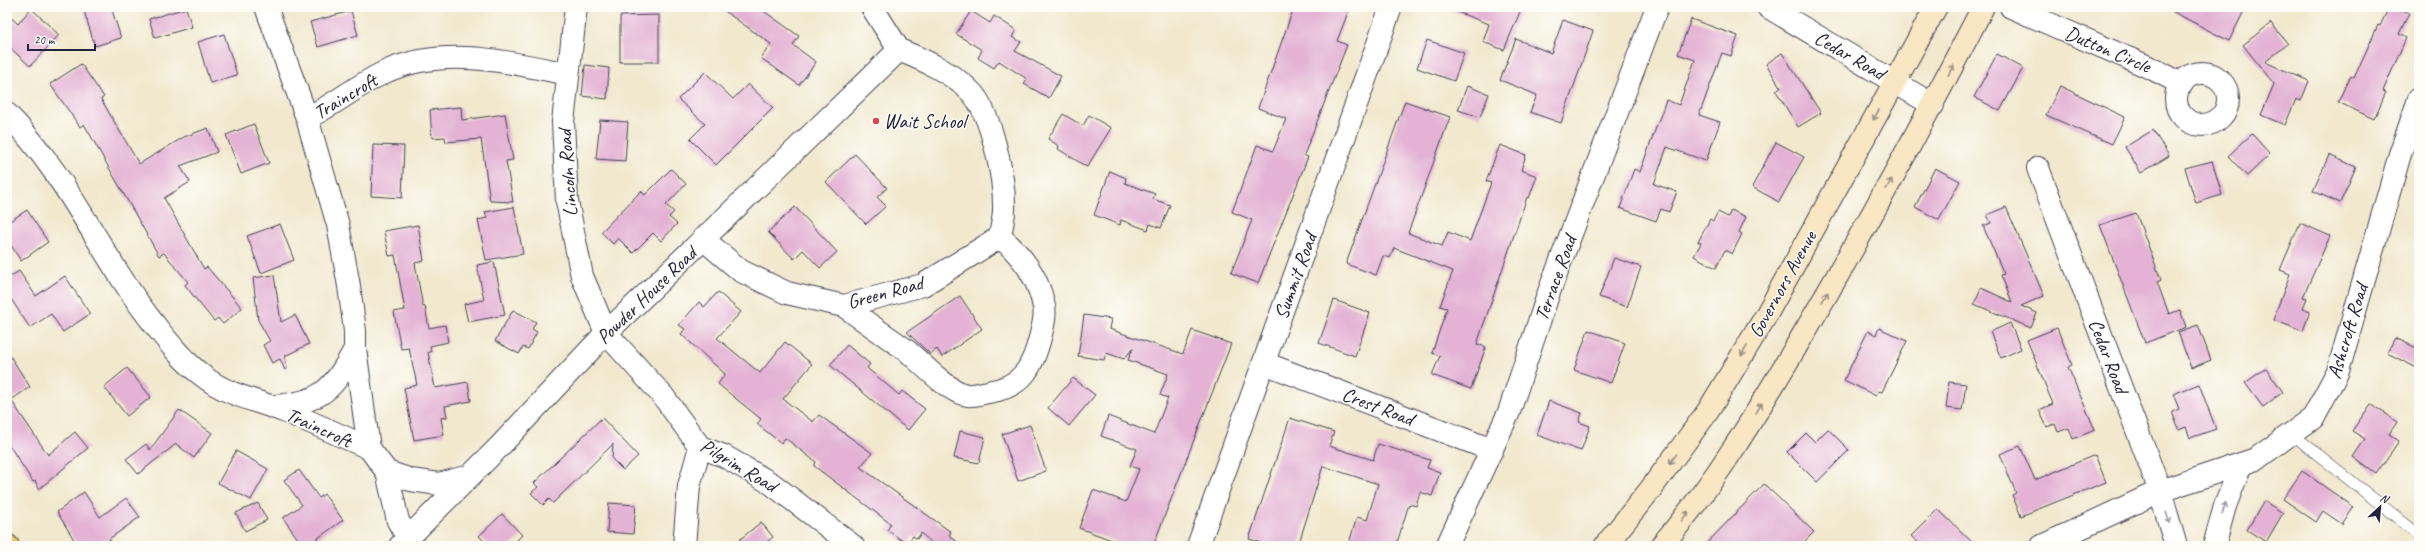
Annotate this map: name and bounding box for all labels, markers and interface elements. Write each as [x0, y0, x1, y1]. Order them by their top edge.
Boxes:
street label: Dutton Circle [2061, 20, 2156, 79]
street label: Cedar Road [1810, 25, 1892, 87]
scale bar [28, 26, 95, 52]
text: 20 m [34, 32, 56, 48]
one-way arrow [1947, 64, 1955, 76]
street label: Traincroft [309, 67, 384, 125]
place label: Wait School [884, 109, 969, 134]
one-way arrow [1872, 109, 1880, 121]
marker: Wait School [871, 116, 881, 126]
street label: Lincoln Road [552, 126, 583, 217]
one-way arrow [1886, 178, 1894, 190]
street label: Governors Avenue [1743, 225, 1823, 342]
street label: Summit Road [1268, 227, 1324, 323]
street label: Terrace Road [1529, 229, 1583, 324]
street label: Powder House Road [591, 239, 704, 349]
street label: Green Road [845, 270, 929, 315]
street label: Ashcroft Road [2321, 278, 2375, 381]
one-way arrow [1822, 291, 1830, 303]
street label: Cedar Road [2083, 316, 2135, 400]
one-way arrow [1740, 345, 1748, 356]
street label: Crest Road [1339, 381, 1420, 433]
street label: Traincroft [282, 402, 358, 454]
one-way arrow [1755, 402, 1763, 414]
street label: Pilgrim Road [696, 433, 784, 500]
one-way arrow [1669, 454, 1677, 465]
north arrow [2360, 487, 2400, 527]
text: N [2378, 490, 2392, 507]
one-way arrow [2221, 503, 2229, 515]
one-way arrow [1681, 510, 1689, 521]
one-way arrow [2165, 512, 2172, 525]

